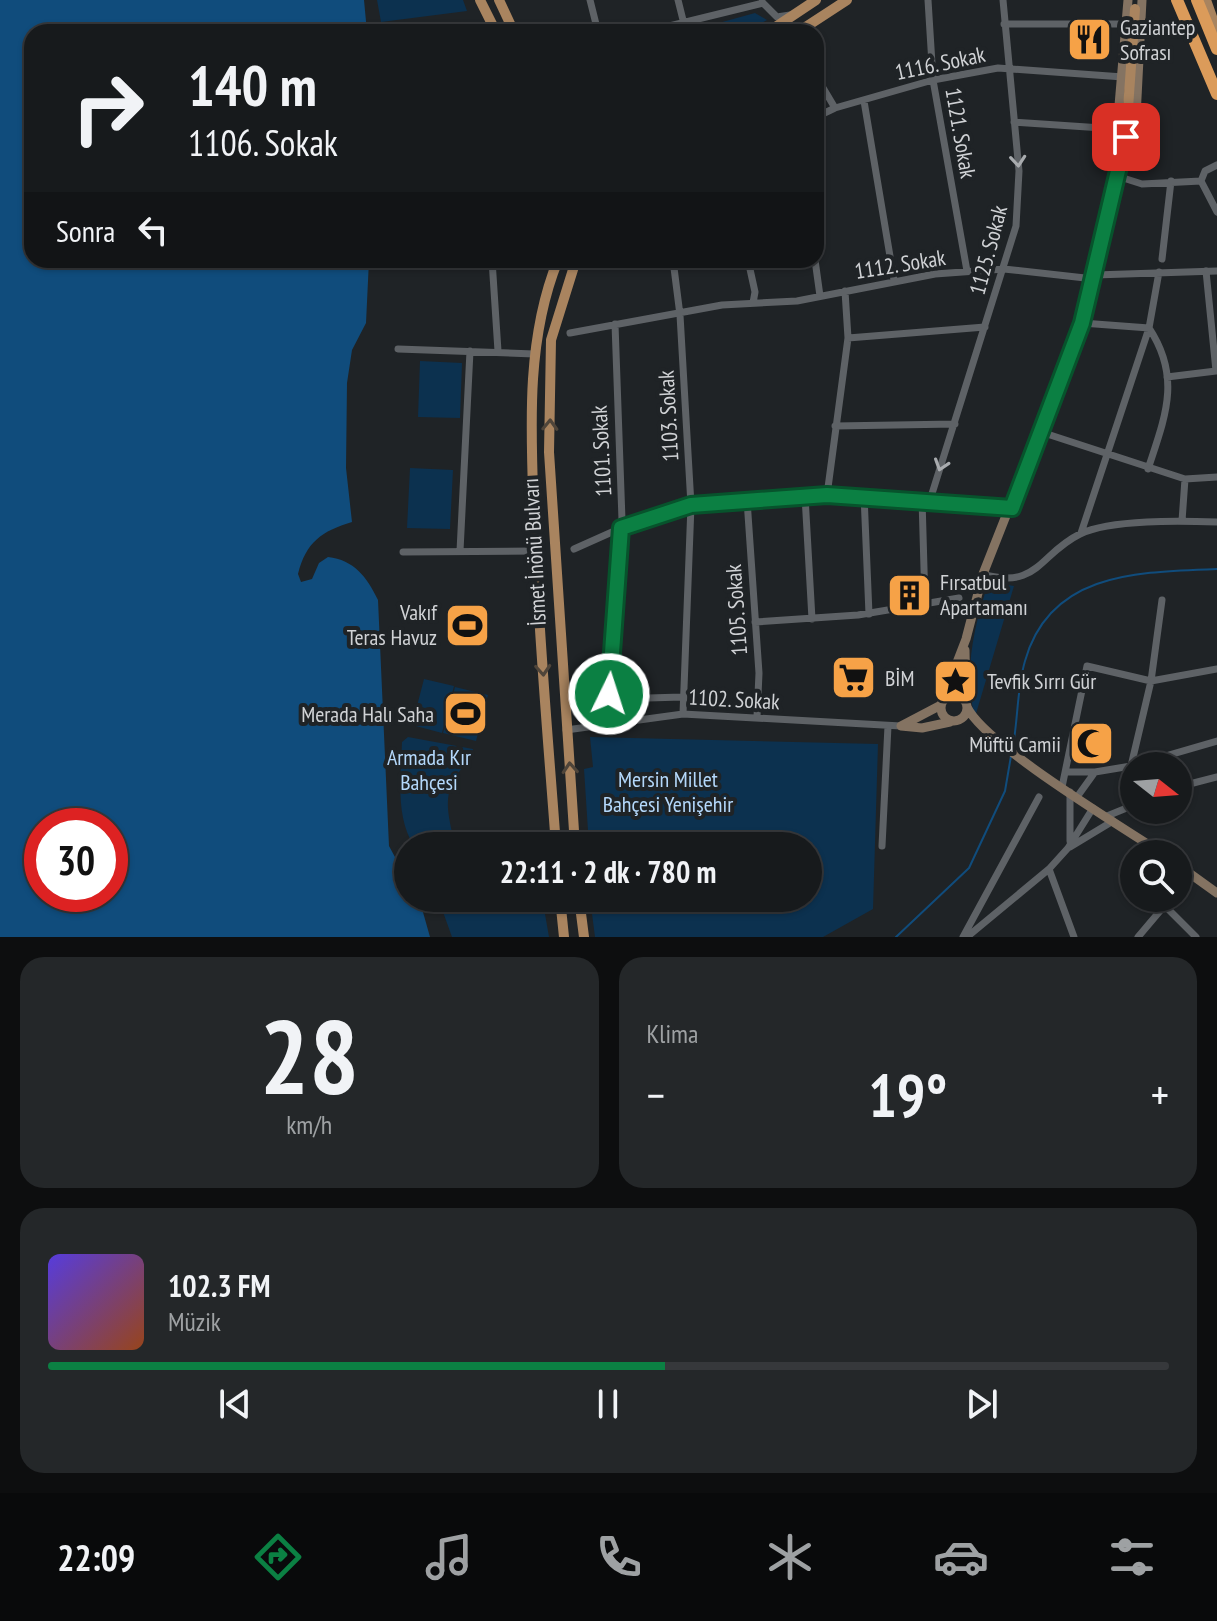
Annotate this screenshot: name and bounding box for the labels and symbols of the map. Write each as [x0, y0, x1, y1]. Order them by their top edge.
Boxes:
place label: Gaziantep Sofrası [1120, 13, 1195, 66]
restaurant icon: Gaziantep Sofrası [1065, 16, 1113, 64]
street label: 1116. Sokak [892, 40, 988, 86]
street label: 1121. Sokak [939, 85, 983, 181]
pin [1092, 103, 1160, 171]
one-way arrow [1010, 155, 1027, 168]
street label: 1125. Sokak [963, 202, 1013, 298]
street label: 1112. Sokak [853, 243, 948, 285]
street label: 1103. Sokak [652, 369, 684, 462]
street label: 1101. Sokak [585, 404, 617, 497]
one-way arrow [541, 418, 558, 431]
one-way arrow [935, 458, 951, 472]
street label: İsmet İnönü Bulvarı [516, 477, 552, 627]
street label: 1105. Sokak [719, 563, 753, 657]
place label: Fırsatbul Apartamanı [940, 568, 1028, 621]
building icon: Fırsatbul Apartamanı [885, 571, 933, 619]
place label: Vakıf Teras Havuz [347, 598, 438, 651]
sports icon: Vakıf Teras Havuz [444, 601, 492, 649]
position arrow [567, 652, 651, 736]
supermarket icon: BİM [830, 654, 878, 702]
place icon: Tevfik Sırrı Gür [932, 657, 980, 705]
one-way arrow [534, 664, 551, 677]
place label: BİM [885, 664, 915, 692]
place label: Tevfik Sırrı Gür [987, 667, 1096, 695]
street label: 1102. Sokak [688, 683, 781, 715]
sports icon: Merada Halı Saha [441, 690, 489, 738]
place label: Merada Halı Saha [301, 700, 434, 728]
mosque icon: Müftü Camii [1068, 720, 1116, 768]
place label: Müftü Camii [969, 730, 1061, 758]
park label: Armada Kır Bahçesi [387, 743, 471, 796]
north arrow [1120, 752, 1192, 824]
one-way arrow [562, 761, 579, 774]
park label: Mersin Millet Bahçesi Yenişehir [603, 765, 733, 818]
speed limit sign: 30 [24, 808, 128, 912]

